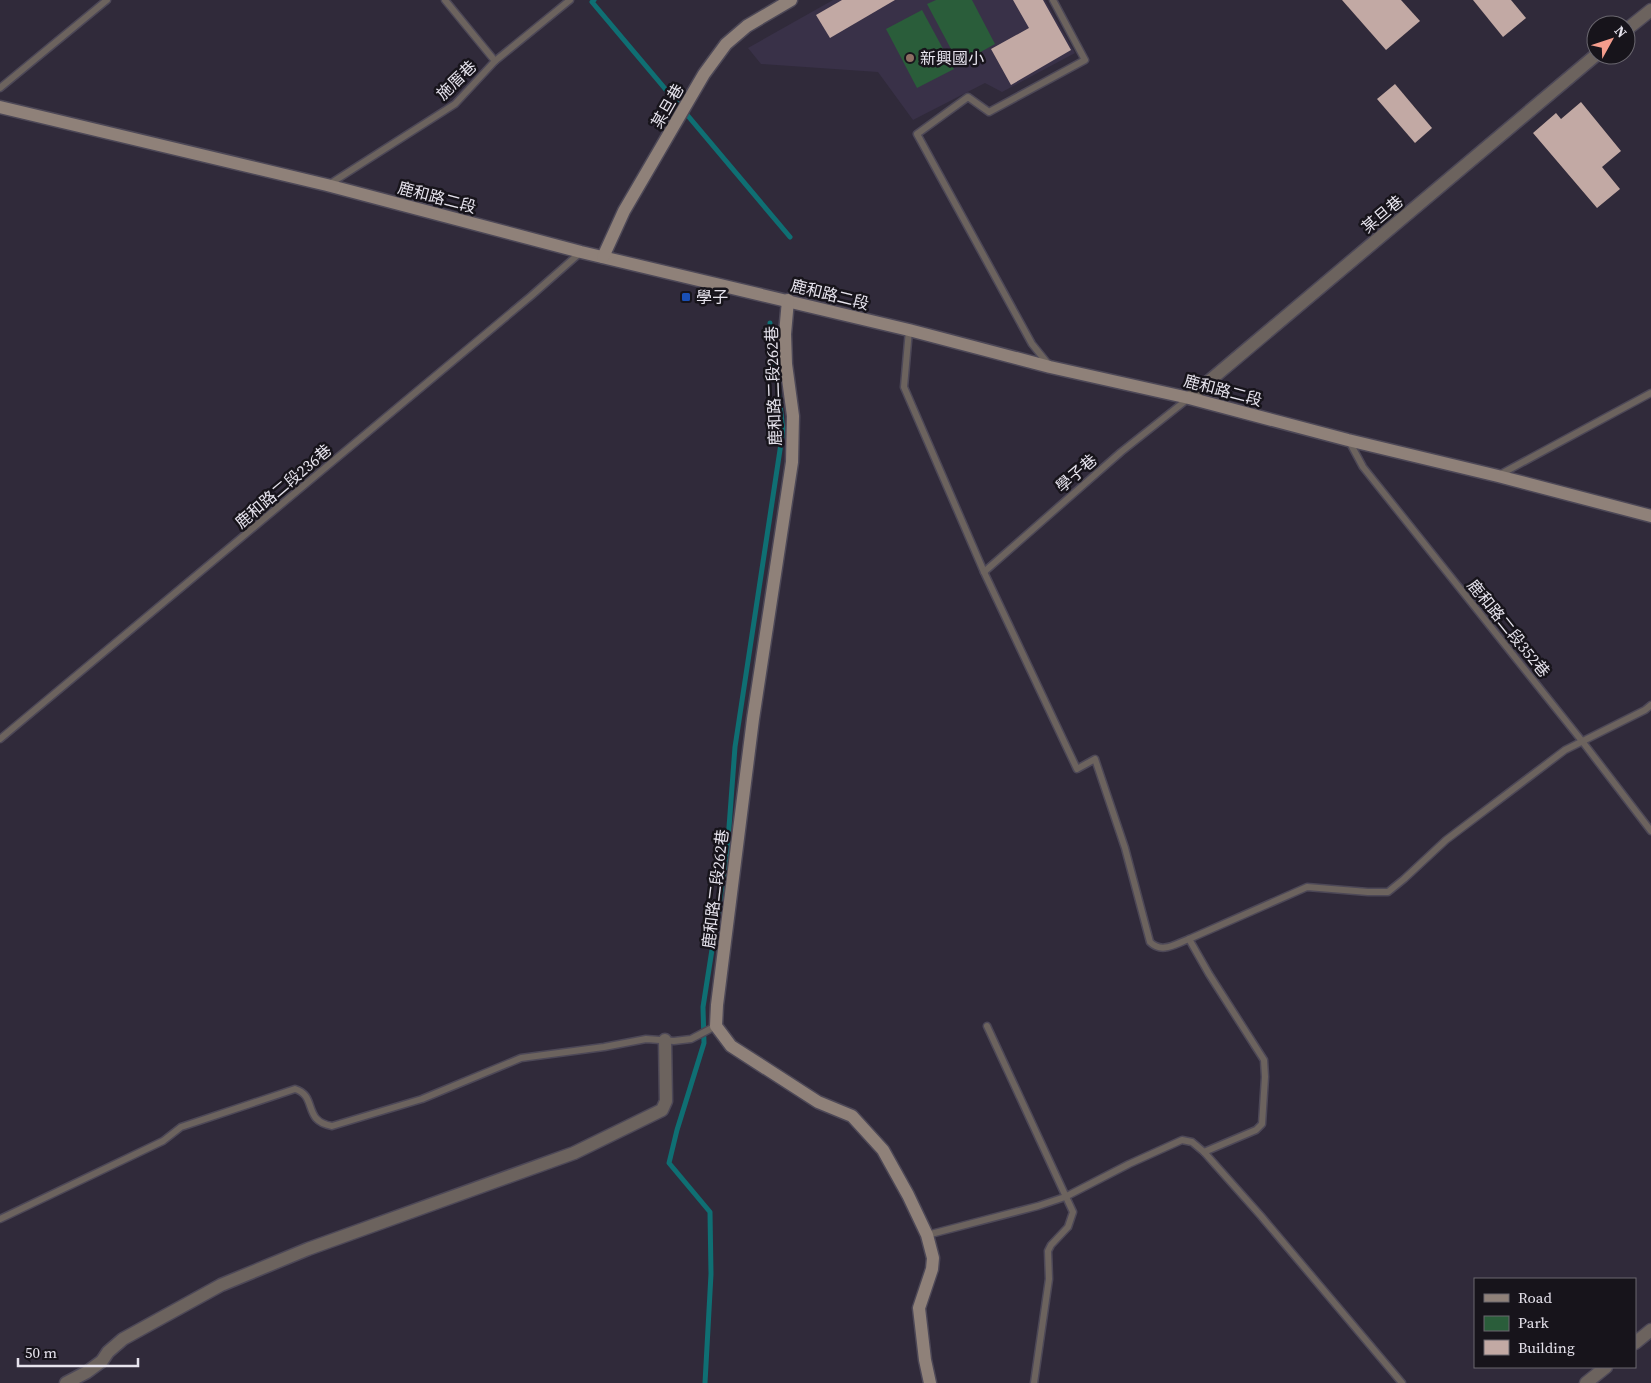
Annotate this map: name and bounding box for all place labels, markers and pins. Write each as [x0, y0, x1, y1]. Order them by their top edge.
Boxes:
place label: 新興國小 [920, 47, 984, 69]
marker: 新興國小 [904, 52, 916, 64]
place label: 學子 [696, 286, 728, 308]
marker: 學子 [680, 291, 692, 303]

